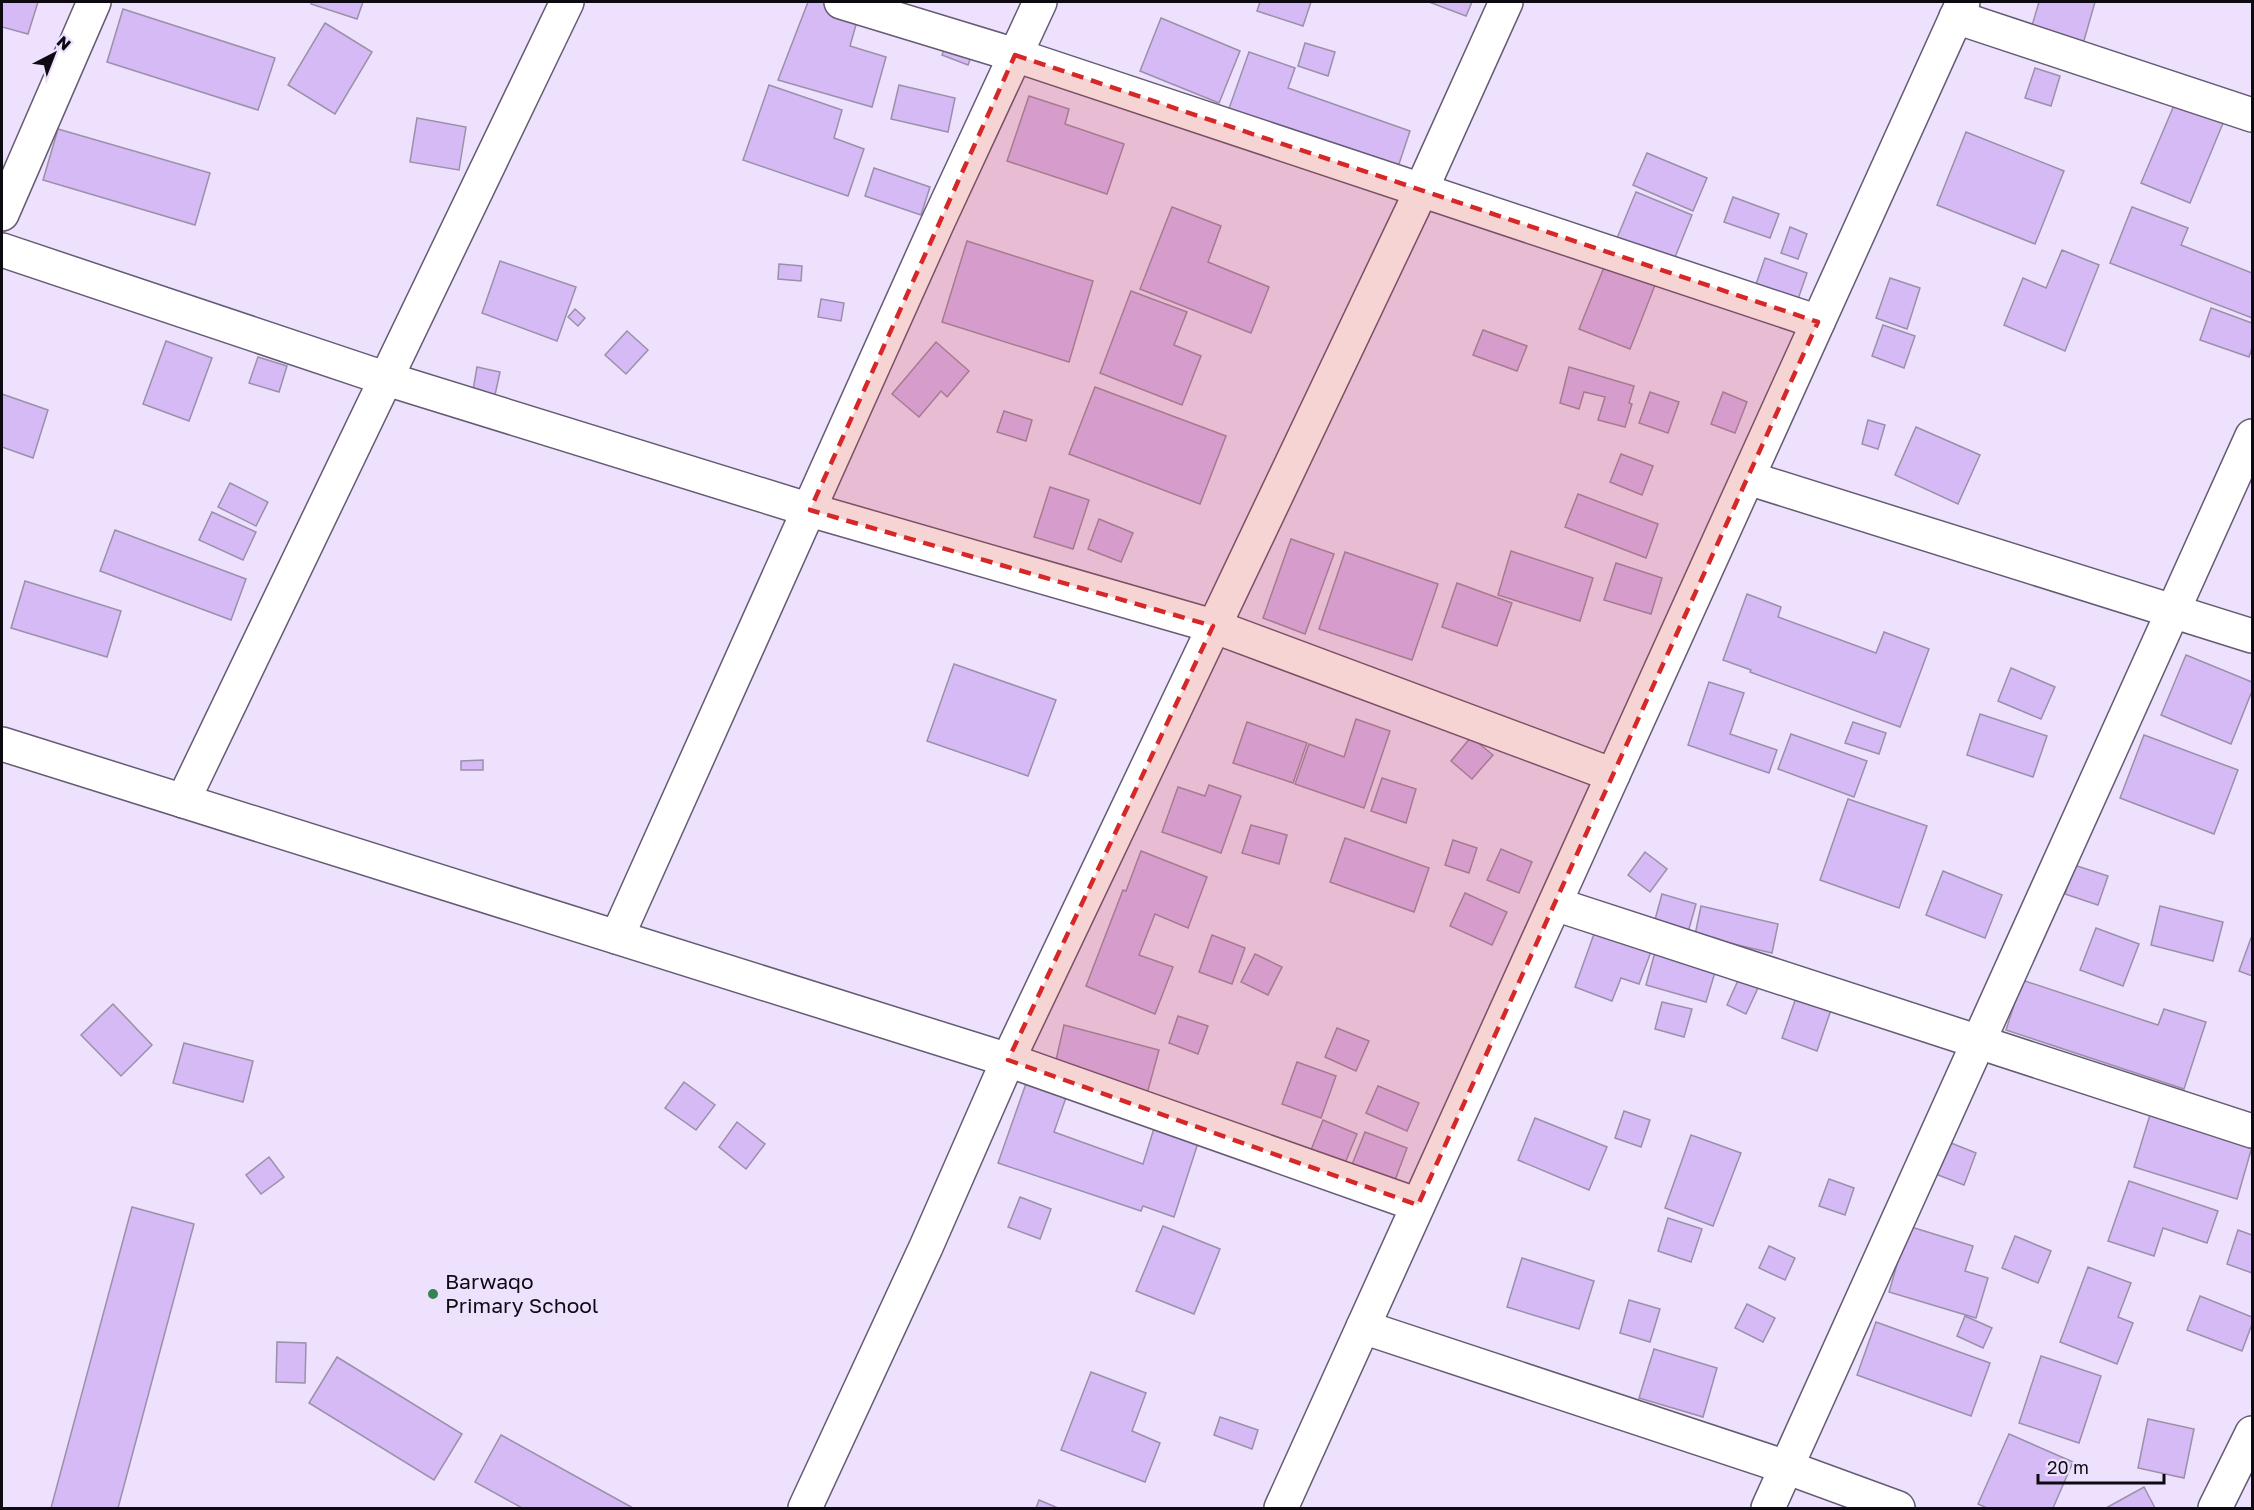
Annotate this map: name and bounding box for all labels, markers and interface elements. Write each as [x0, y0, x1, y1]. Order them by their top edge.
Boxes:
north arrow [24, 24, 84, 84]
text: N [53, 31, 75, 54]
place label: Barwaqo Primary School [445, 1268, 599, 1318]
marker: Barwaqo Primary School [426, 1287, 440, 1301]
scale bar [2038, 1447, 2164, 1485]
text: 20 m [2047, 1456, 2089, 1478]

